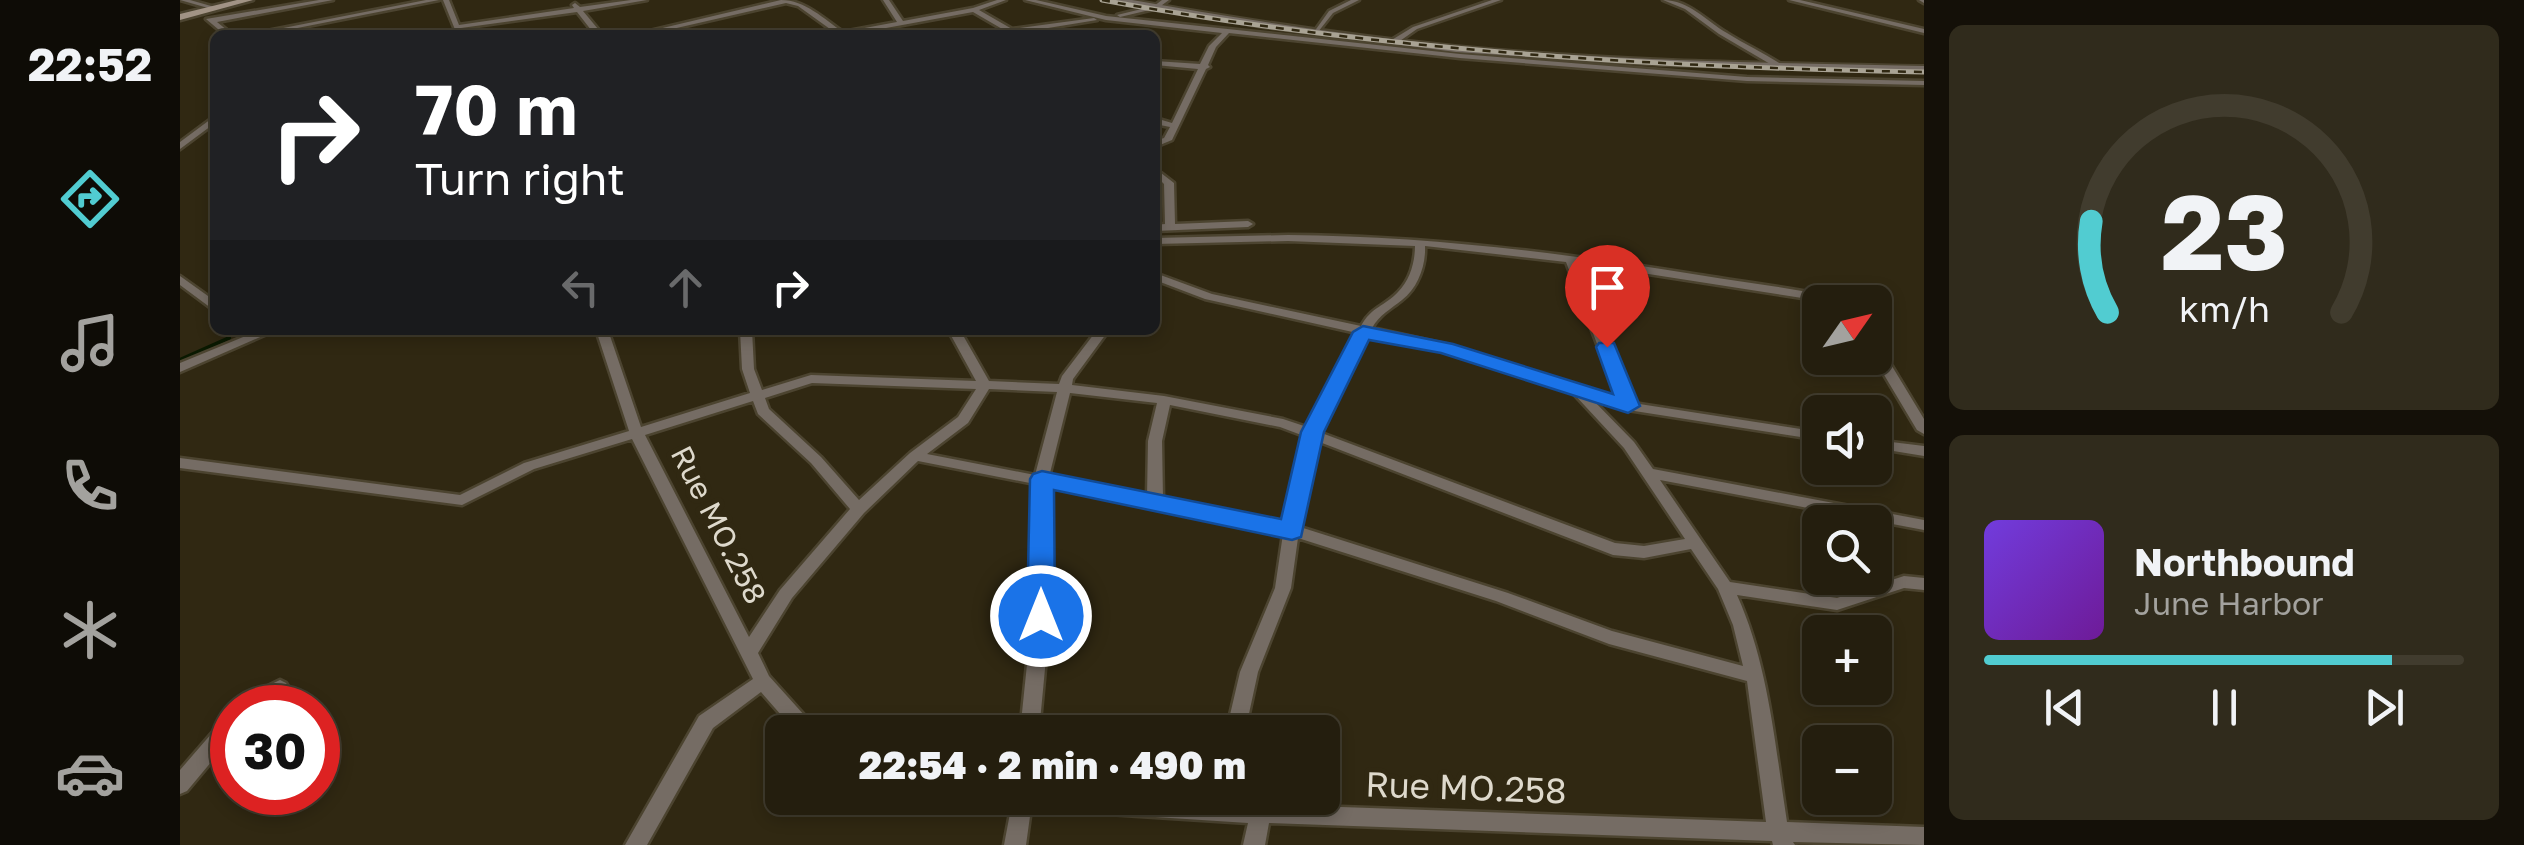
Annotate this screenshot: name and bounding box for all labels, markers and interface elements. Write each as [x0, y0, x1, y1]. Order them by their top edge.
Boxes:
text: 22:52 [28, 37, 152, 91]
text: 70 m [415, 66, 577, 150]
icon: right [250, 70, 380, 200]
text: Turn right [415, 151, 625, 205]
icon: directions [55, 164, 125, 234]
text: 23 [2161, 168, 2287, 293]
pin [1565, 245, 1650, 348]
icon: left [553, 260, 608, 315]
icon: ahead [658, 260, 713, 315]
icon: right [763, 260, 818, 315]
icon: arrive [1580, 260, 1635, 315]
north arrow [1802, 285, 1892, 375]
map controls [1802, 285, 1892, 815]
text: km/h [2179, 287, 2269, 330]
icon: music [55, 308, 125, 378]
button: sound [1802, 395, 1892, 485]
street label: Rue MO.258 [664, 440, 774, 610]
icon: phone [55, 451, 125, 521]
button: search [1802, 505, 1892, 595]
text: Northbound [2134, 539, 2355, 584]
position arrow [989, 564, 1093, 668]
text: June Harbor [2134, 584, 2324, 622]
icon: climate [55, 595, 125, 665]
button: + [1802, 615, 1892, 705]
icon: previous [2037, 680, 2092, 735]
icon: pause [2197, 680, 2252, 735]
icon: next [2357, 680, 2412, 735]
speed limit sign: 30 [210, 685, 340, 815]
button: − [1802, 725, 1892, 815]
icon: car [55, 738, 125, 808]
text: 22:54 · 2 min · 490 m [859, 742, 1246, 787]
street label: Rue MO.258 [1365, 763, 1567, 811]

